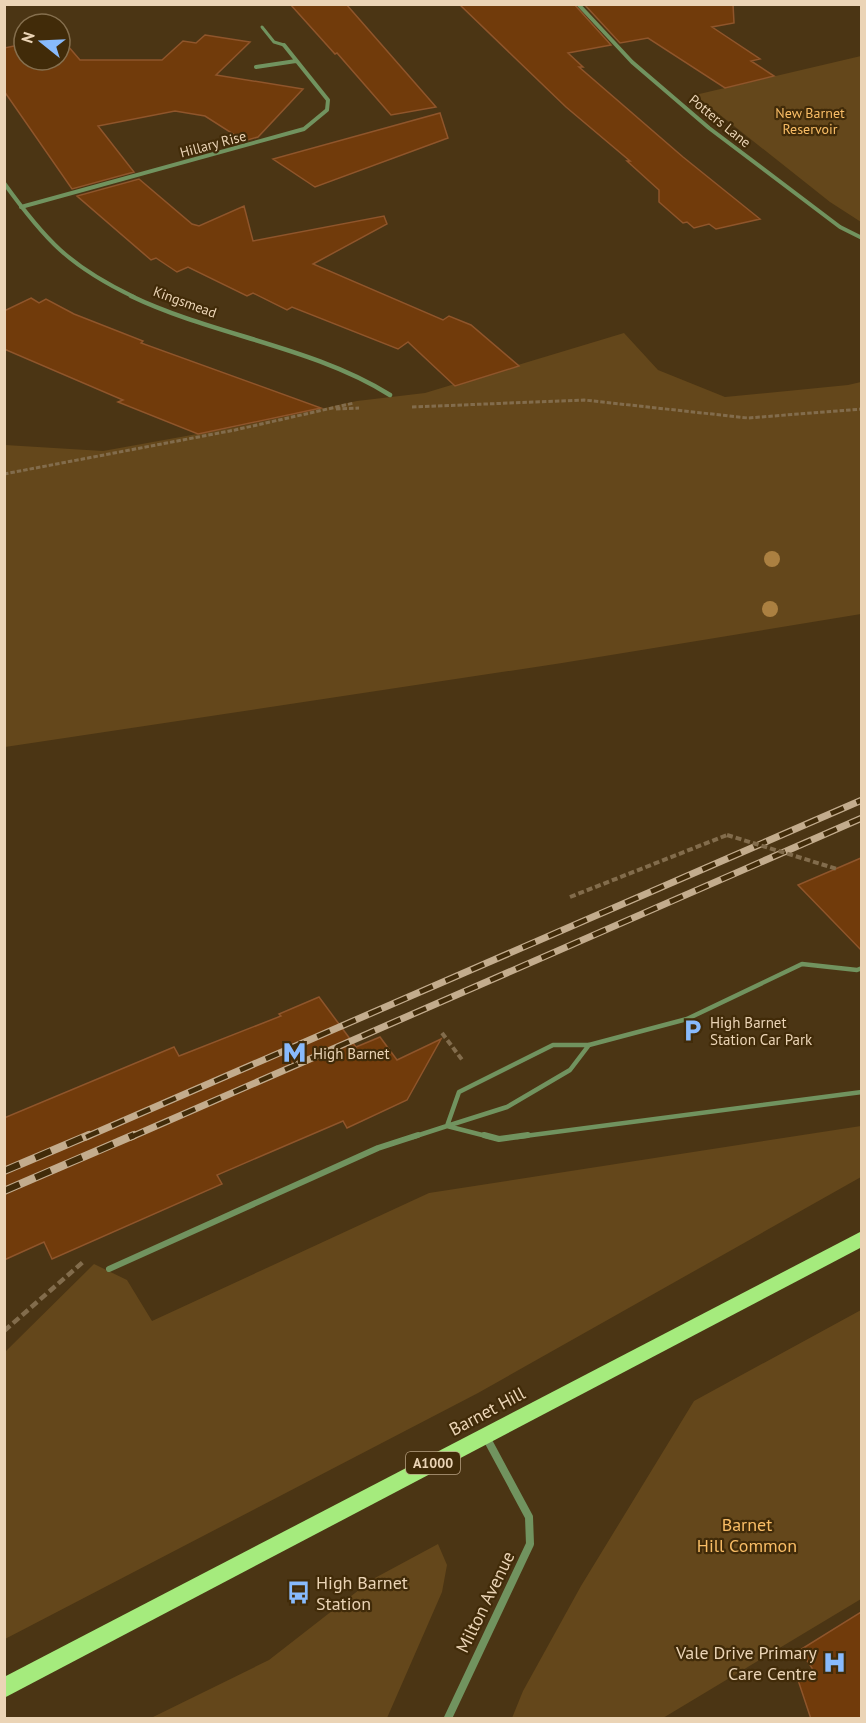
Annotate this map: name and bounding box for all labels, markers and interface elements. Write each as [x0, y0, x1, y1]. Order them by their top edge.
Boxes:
north arrow [12, 12, 72, 72]
text: N [17, 29, 39, 45]
street label: Potters Lane [685, 91, 755, 151]
park label: New Barnet Reservoir [775, 104, 845, 138]
street label: Hillary Rise [178, 127, 248, 161]
street label: Kingsmead [151, 282, 219, 322]
place label: High Barnet Station Car Park [710, 1013, 813, 1049]
parking icon: High Barnet Station Car Park [679, 1018, 705, 1044]
metro station icon: High Barnet [282, 1040, 308, 1066]
place label: High Barnet [313, 1044, 390, 1063]
street label: Barnet Hill [445, 1381, 530, 1441]
road number: A1000 [406, 1452, 460, 1474]
park label: Barnet Hill Common [697, 1513, 797, 1557]
street label: Milton Avenue [451, 1547, 519, 1657]
place label: High Barnet Station [316, 1571, 408, 1615]
bus stop icon: High Barnet Station [285, 1579, 311, 1605]
place label: Vale Drive Primary Care Centre [675, 1641, 818, 1685]
hospital icon: Vale Drive Primary Care Centre [822, 1649, 848, 1675]

